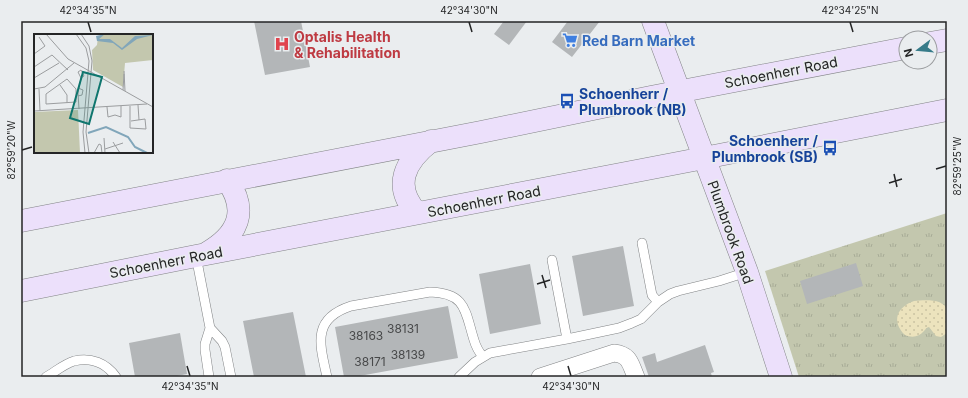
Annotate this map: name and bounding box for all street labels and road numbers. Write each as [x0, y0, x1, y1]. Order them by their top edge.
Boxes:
street label: Schoenherr Road [723, 53, 839, 91]
street label: Plumbrook Road [704, 178, 758, 286]
street label: Schoenherr Road [426, 182, 542, 220]
street label: Schoenherr Road [108, 243, 224, 281]

